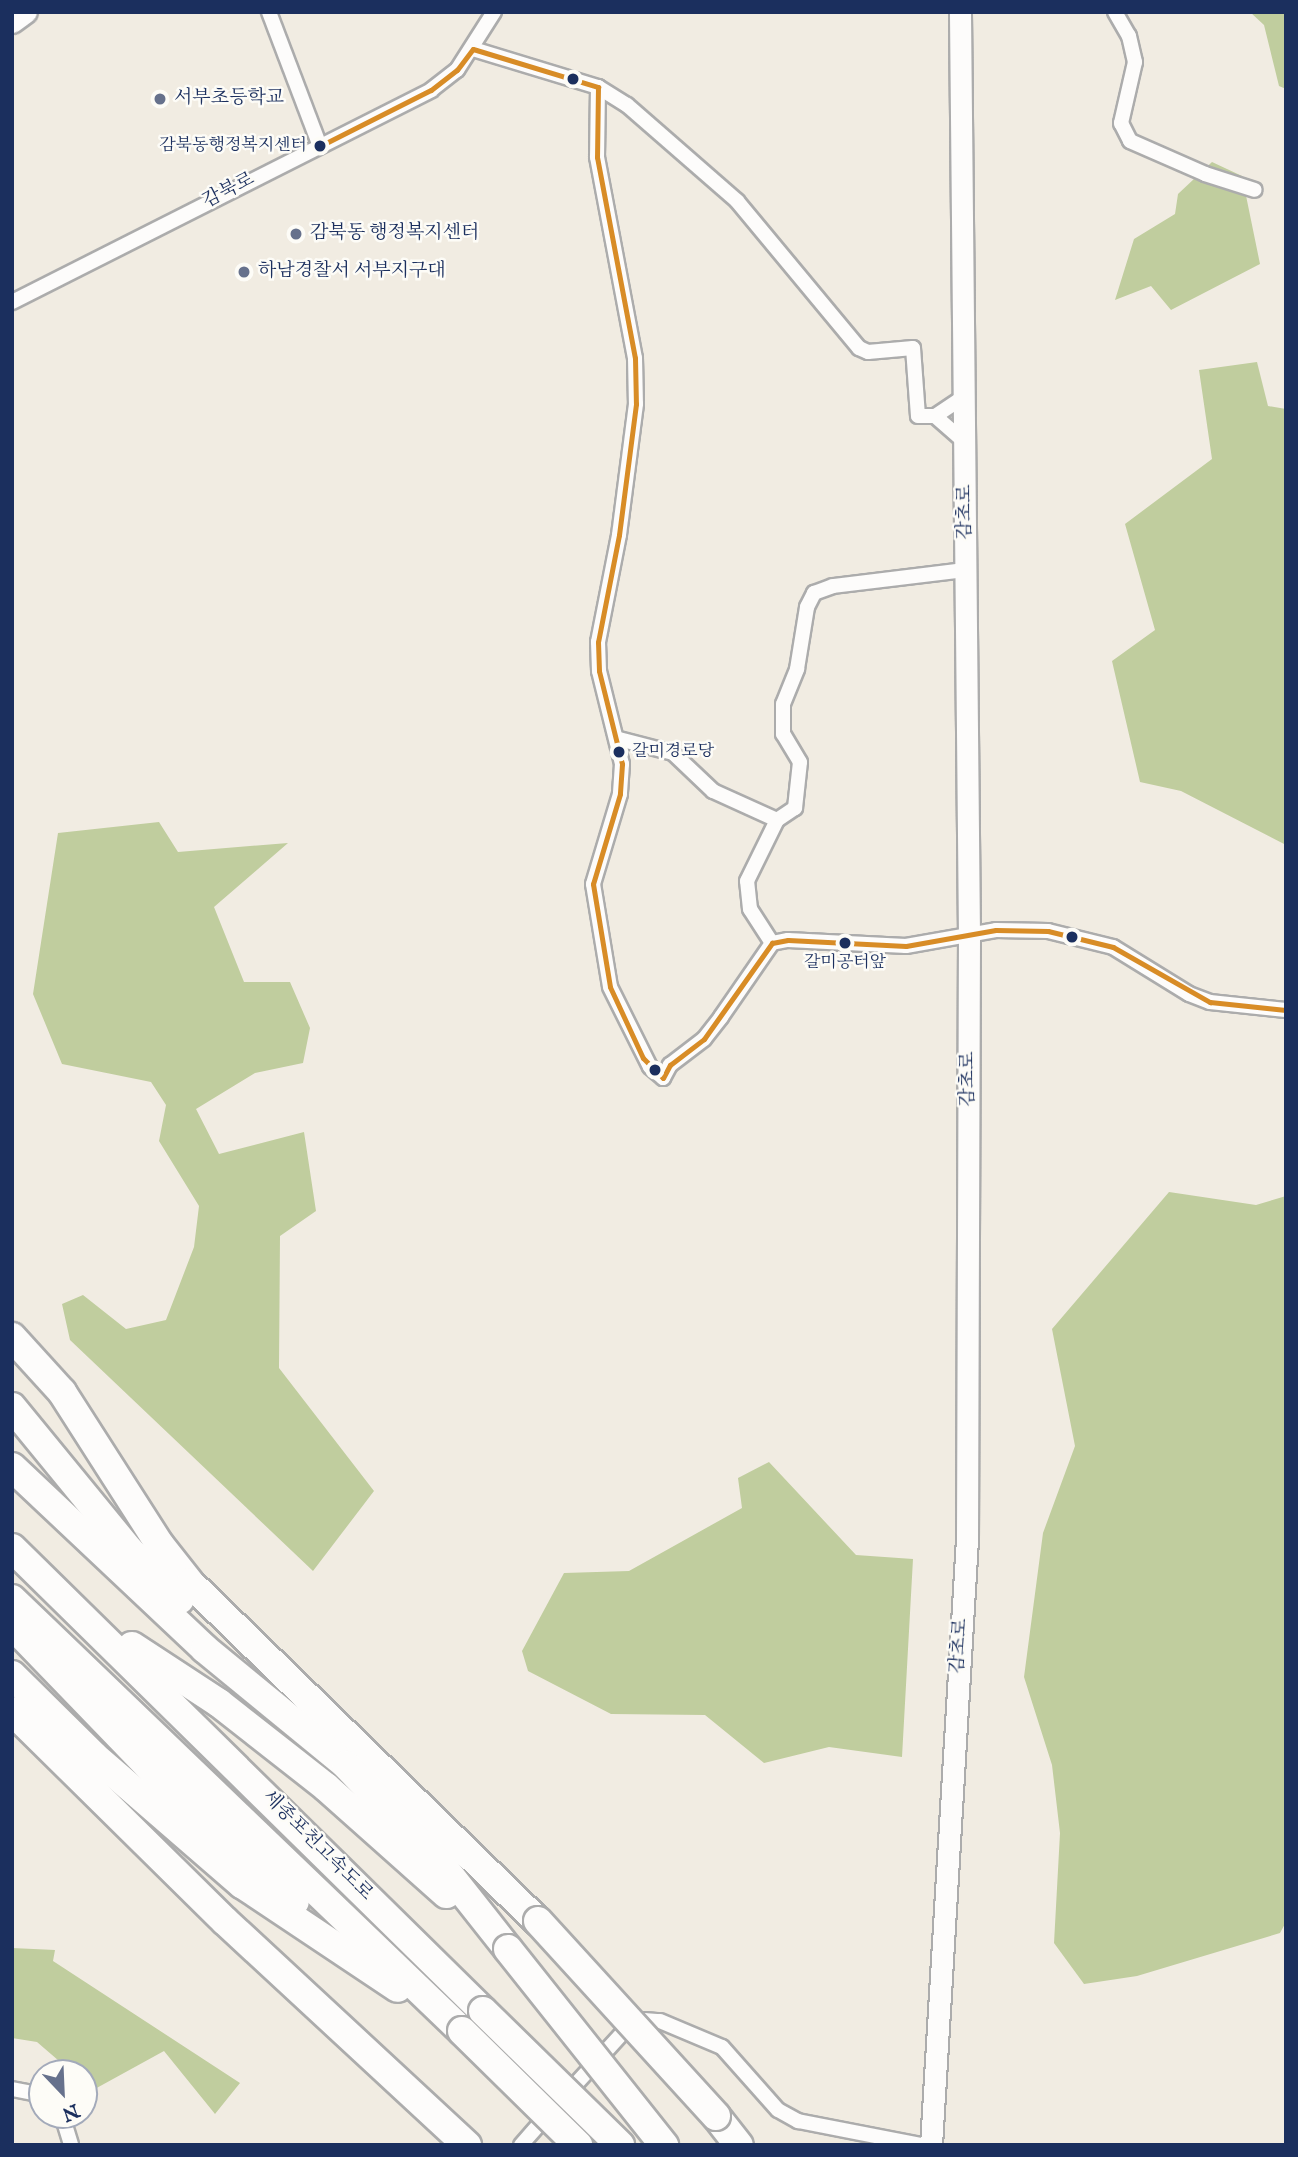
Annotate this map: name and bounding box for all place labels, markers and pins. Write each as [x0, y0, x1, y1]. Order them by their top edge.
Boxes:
unlabelled marker [566, 72, 580, 86]
place label: 서부초등학교 [174, 88, 284, 110]
marker: 서부초등학교 [152, 91, 168, 107]
place label: 감북동행정복지센터 [159, 136, 307, 156]
marker: 감북동행정복지센터 [313, 139, 327, 153]
place label: 감북동 행정복지센터 [310, 223, 479, 245]
marker: 감북동 행정복지센터 [288, 226, 304, 242]
place label: 하남경찰서 서부지구대 [258, 261, 446, 283]
marker: 하남경찰서 서부지구대 [236, 264, 252, 280]
place label: 갈미경로당 [632, 742, 714, 762]
marker: 갈미경로당 [612, 745, 626, 759]
unlabelled marker [1065, 930, 1079, 944]
marker: 갈미공터앞 [838, 936, 852, 950]
place label: 갈미공터앞 [804, 953, 886, 973]
unlabelled marker [648, 1063, 662, 1077]

